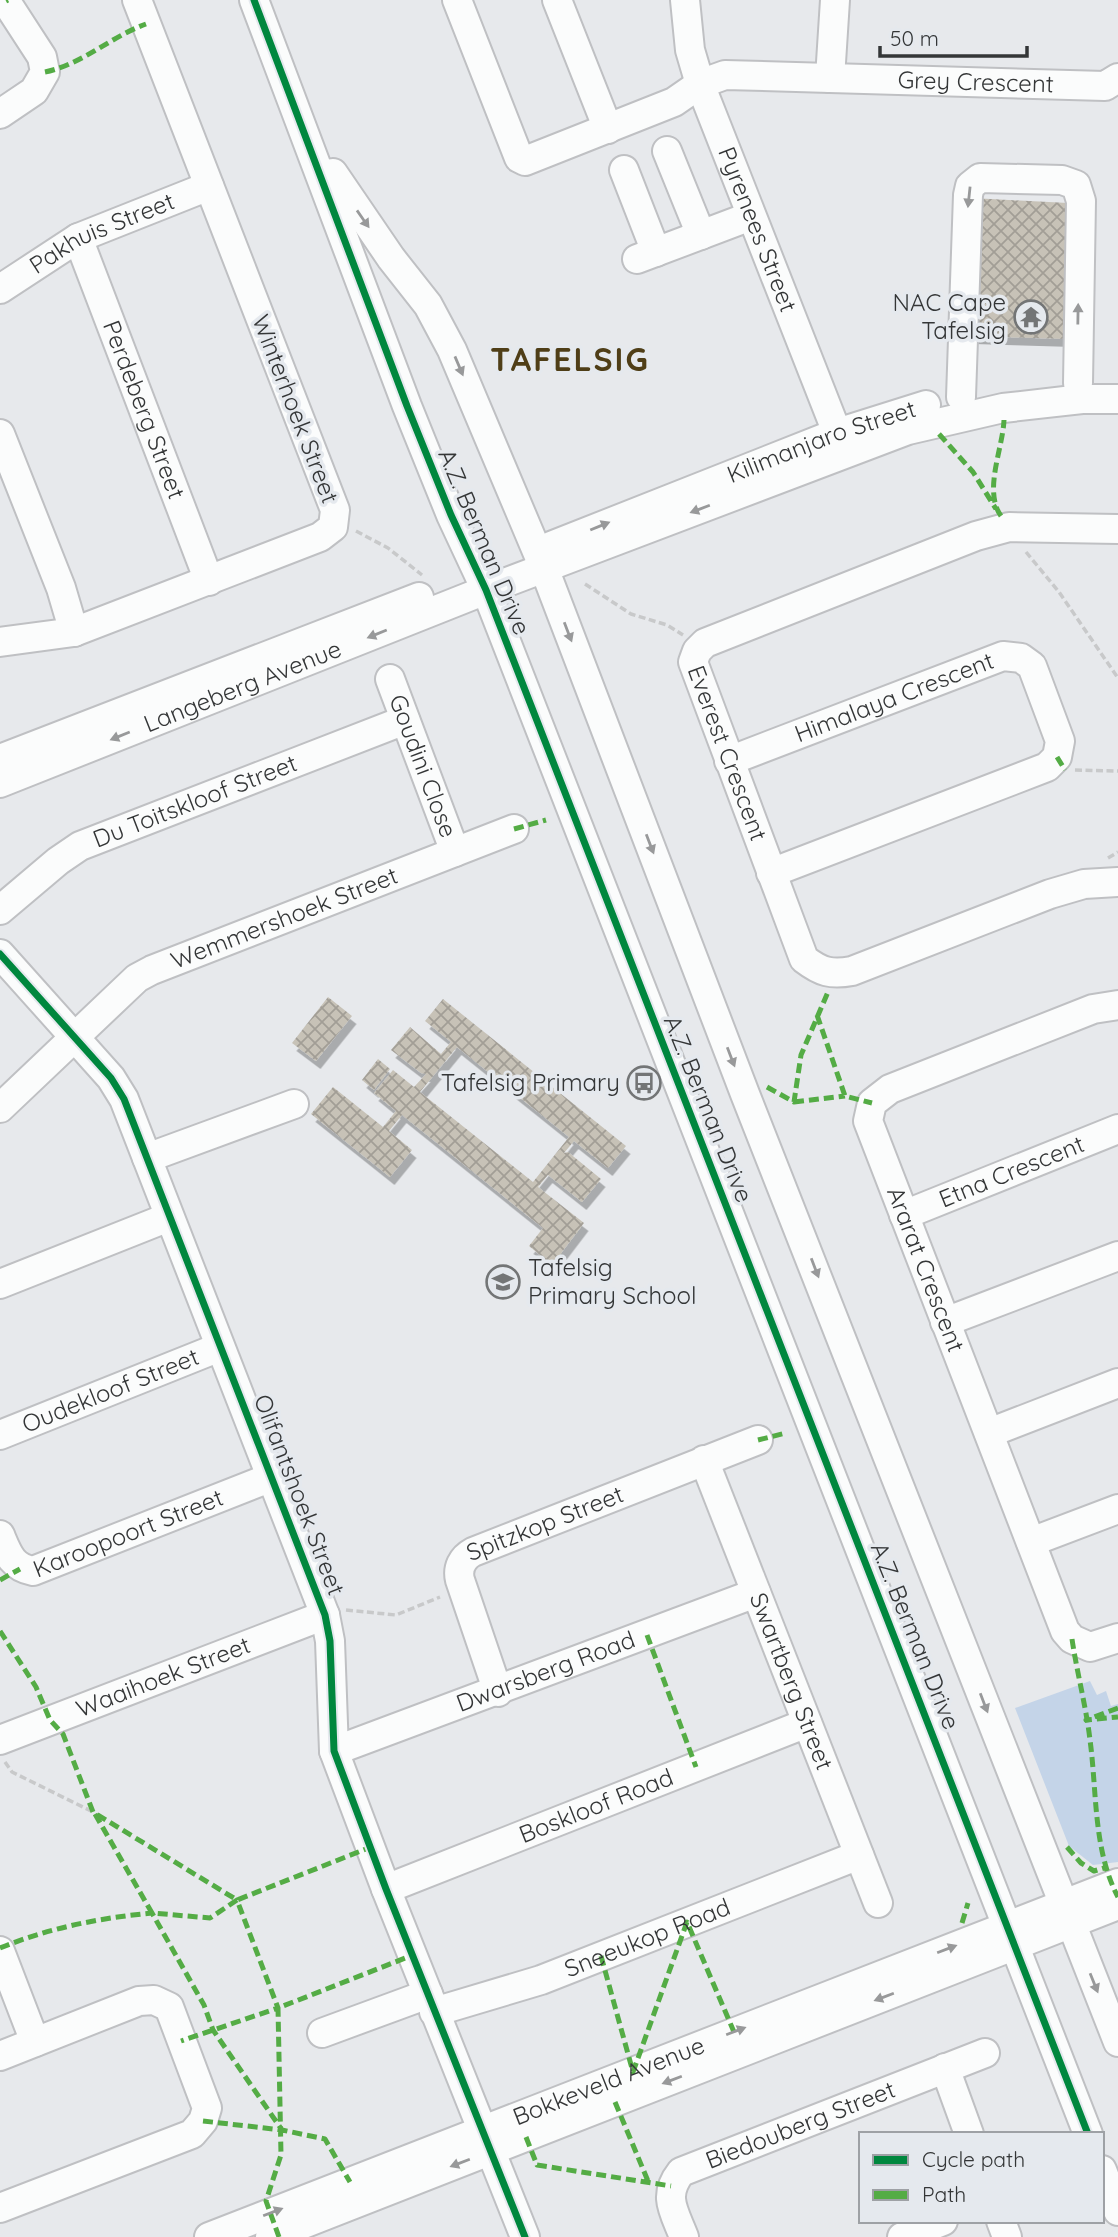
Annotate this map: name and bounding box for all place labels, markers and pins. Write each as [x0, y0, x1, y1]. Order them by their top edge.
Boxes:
place label: NAC Cape Tafelsig [893, 287, 1006, 345]
temple icon: NAC Cape Tafelsig [1012, 298, 1050, 336]
bus stop icon: Tafelsig Primary [625, 1064, 663, 1102]
place label: Tafelsig Primary [441, 1067, 620, 1097]
place label: Tafelsig Primary School [528, 1252, 697, 1310]
school or university icon: Tafelsig Primary School [484, 1263, 522, 1301]

